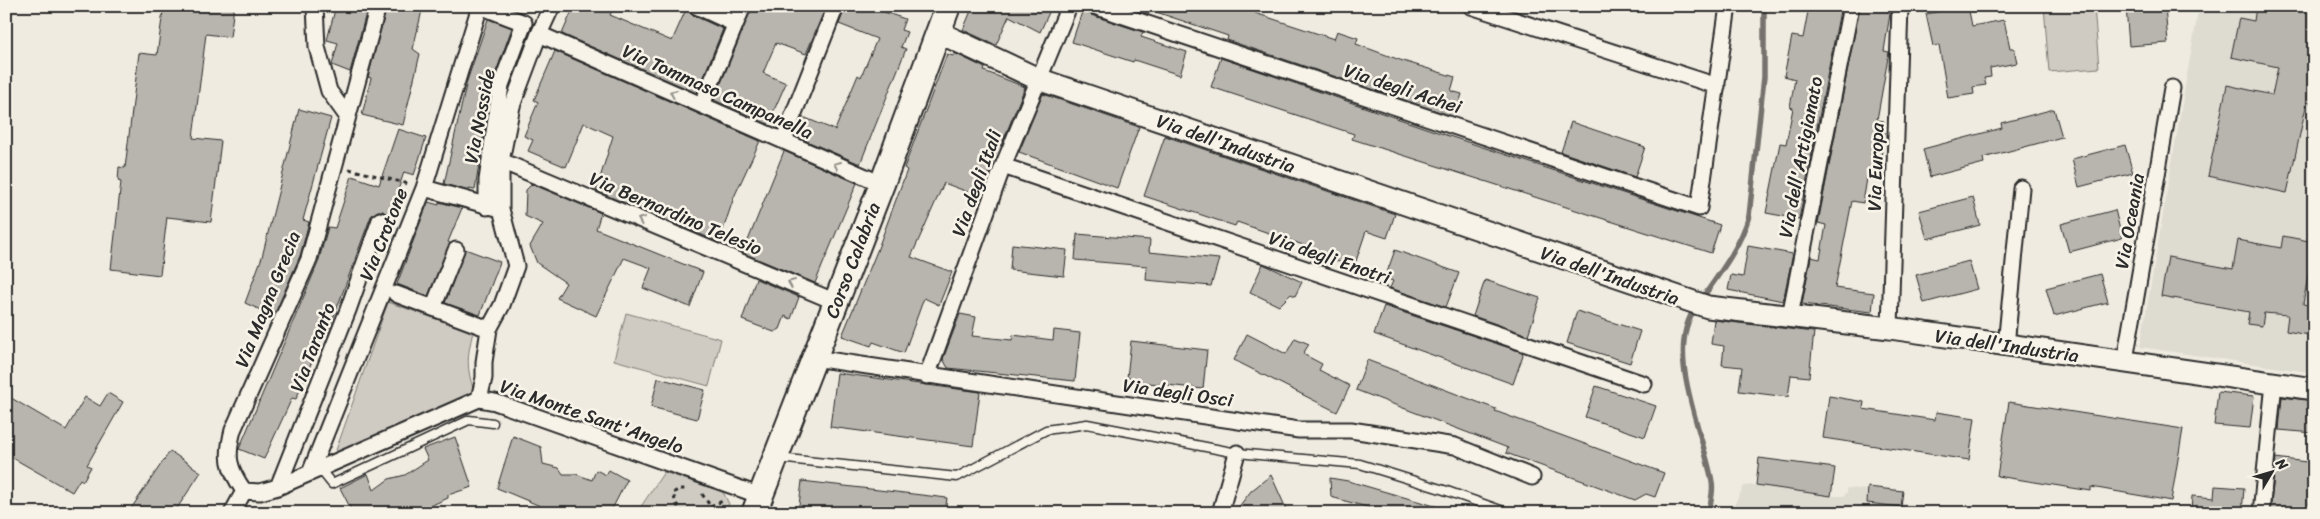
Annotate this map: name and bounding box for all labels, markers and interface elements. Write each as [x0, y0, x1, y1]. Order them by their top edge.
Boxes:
street label: Via Tommaso Campanella [617, 35, 819, 149]
street label: Via degli Achei [1340, 54, 1467, 123]
street label: Via Nosside [454, 65, 505, 166]
street label: Via dell'Artigianato [1769, 73, 1832, 241]
one-way arrow [669, 88, 678, 99]
street label: Via dell'Industria [1152, 104, 1300, 183]
street label: Via Europa [1857, 122, 1894, 212]
street label: Via degli Itali [942, 124, 1011, 241]
one-way arrow [833, 160, 842, 171]
street label: Via Bernardino Telesio [584, 162, 768, 265]
street label: Via Oceania [2105, 170, 2154, 271]
street label: Via Crotone [350, 182, 417, 286]
street label: Corso Calabria [815, 197, 890, 323]
one-way arrow [637, 215, 646, 226]
street label: Via degli Enotri [1264, 221, 1396, 294]
street label: Via Magna Grecia [225, 225, 310, 372]
street label: Via dell'Industria [1536, 236, 1684, 315]
one-way arrow [787, 278, 796, 289]
street label: Via Taranto [280, 297, 345, 397]
street label: Via dell'Industria [1933, 319, 2081, 372]
street label: Via degli Osci [1121, 368, 1236, 417]
street label: Via Monte Sant'Angelo [495, 370, 689, 464]
north arrow [2248, 446, 2298, 496]
text: N [2268, 452, 2295, 476]

